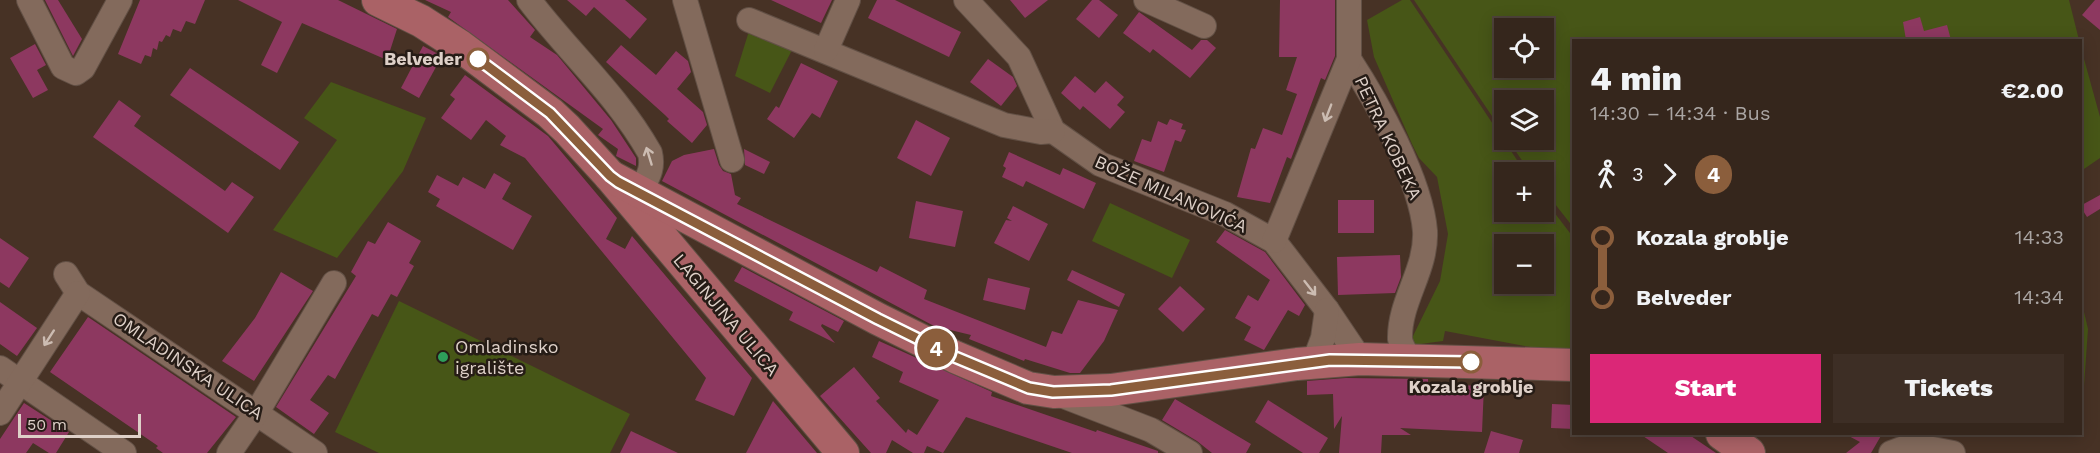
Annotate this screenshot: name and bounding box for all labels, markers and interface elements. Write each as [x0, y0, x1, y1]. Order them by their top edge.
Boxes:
map controls [1494, 18, 1554, 294]
button: locate [1494, 18, 1554, 78]
place label: Belveder [384, 48, 462, 69]
marker: Belveder [467, 48, 489, 70]
text: 4 min [1590, 59, 1682, 98]
street label: PETRA KOBEKA [1351, 73, 1426, 203]
text: €2.00 [2001, 78, 2064, 103]
button: layers [1494, 90, 1554, 150]
text: 14:30 – 14:34 · Bus [1590, 101, 1770, 125]
one-way arrow [1322, 103, 1333, 122]
one-way arrow [643, 147, 654, 166]
street label: BOŽE MILANOVIĆA [1092, 150, 1251, 237]
icon: walk [1590, 158, 1623, 191]
icon: forward [1653, 158, 1686, 191]
button: + [1494, 162, 1554, 222]
text: 3 [1632, 162, 1644, 186]
text: 4 [1707, 162, 1720, 187]
text: Kozala groblje [1636, 225, 1789, 250]
text: 14:33 [2015, 225, 2064, 249]
button: − [1494, 234, 1554, 294]
street label: LAGINJINA ULICA [669, 249, 784, 380]
one-way arrow [1304, 279, 1317, 295]
text: Belveder [1636, 285, 1731, 310]
text: 14:34 [2014, 285, 2064, 309]
street label: OMLADINSKA ULICA [109, 307, 267, 424]
line badge: 4 [916, 328, 956, 368]
one-way arrow [43, 330, 56, 347]
place label: Omladinsko igralište [455, 336, 559, 378]
text: 4 [929, 336, 943, 361]
marker: Omladinsko igralište [436, 350, 450, 364]
marker: Kozala groblje [1460, 351, 1482, 373]
button: Start [1590, 354, 1821, 423]
button: Tickets [1833, 354, 2064, 423]
place label: Kozala groblje [1409, 376, 1533, 397]
scale bar [18, 411, 141, 438]
text: 50 m [27, 415, 67, 434]

